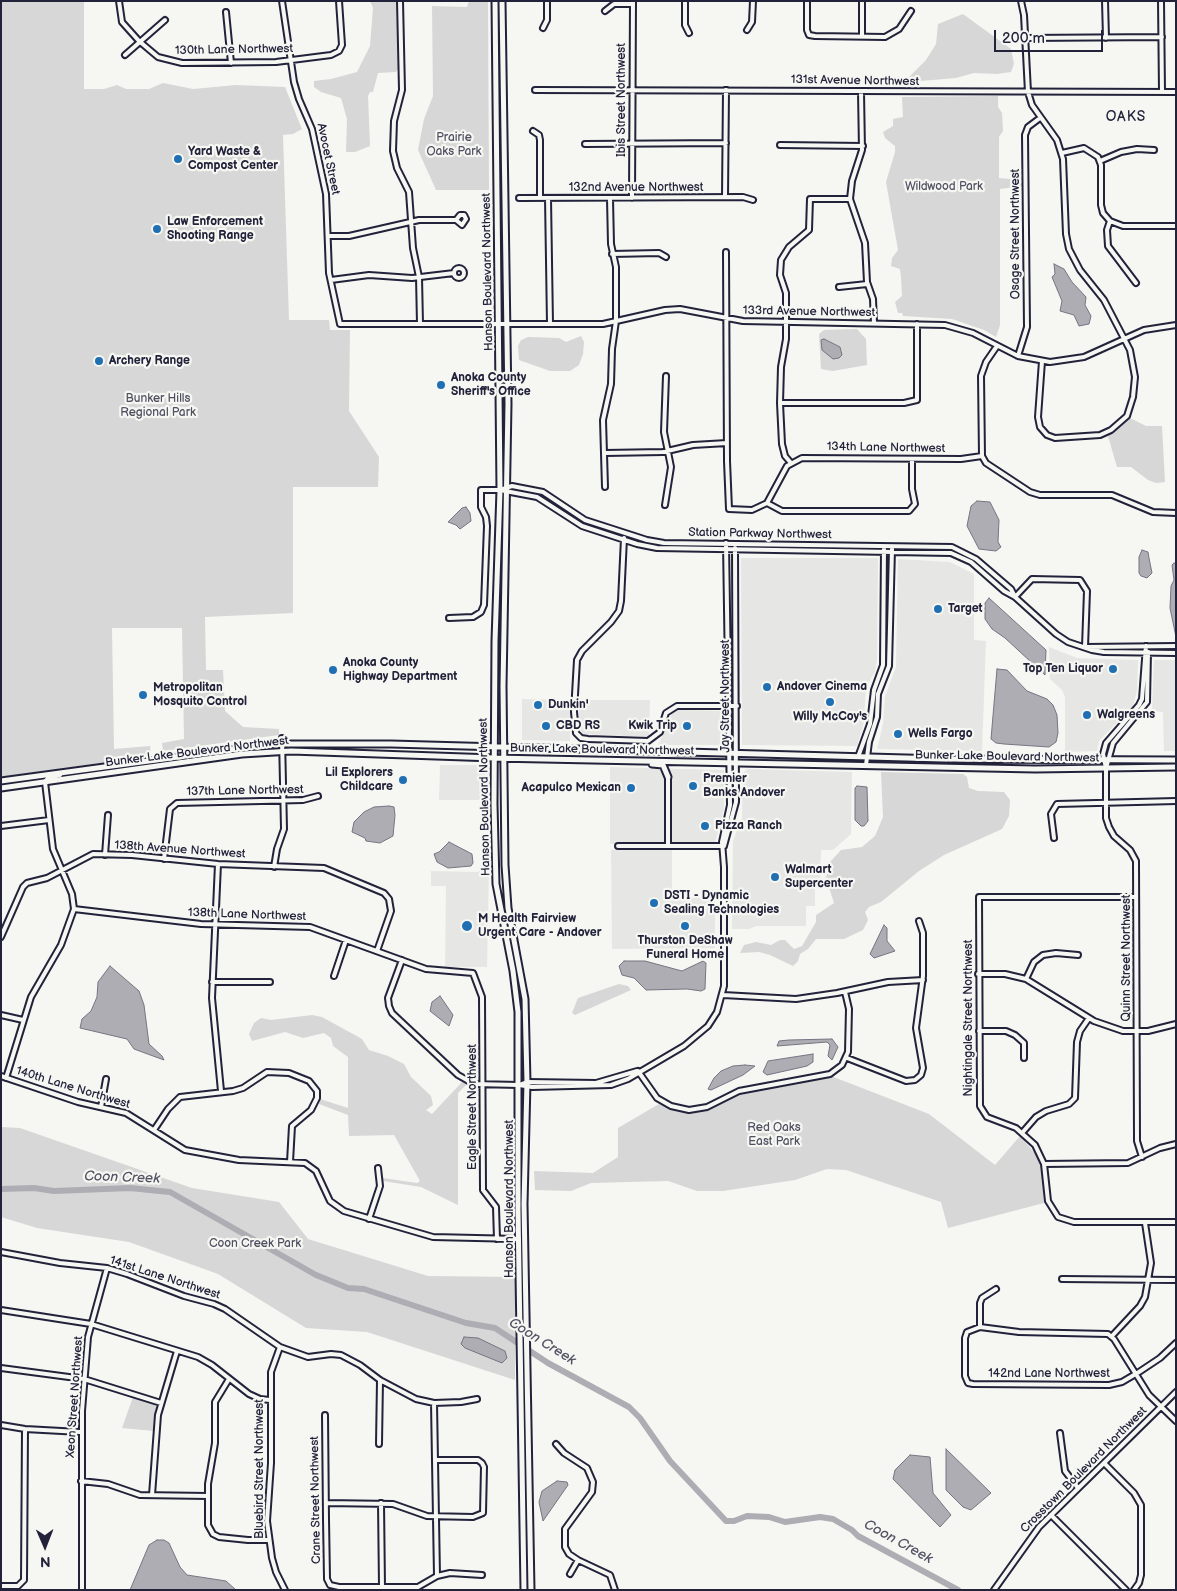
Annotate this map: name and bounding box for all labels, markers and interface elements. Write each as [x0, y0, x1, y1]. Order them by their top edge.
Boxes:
scale bar [997, 20, 1106, 52]
text: 200 m [1002, 29, 1045, 48]
street label: 130th Lane Northwest [175, 42, 293, 58]
street label: Ibis Street Northwest [615, 43, 629, 157]
street label: 131st Avenue Northwest [791, 73, 919, 89]
district label: OAKS [1105, 109, 1147, 125]
street label: Avocet Street [313, 122, 343, 196]
park label: Prairie Oaks Park [427, 131, 481, 159]
place label: Yard Waste & Compost Center [188, 145, 278, 173]
marker: Yard Waste & Compost Center [172, 153, 184, 165]
street label: Osage Street Northwest [1009, 169, 1023, 299]
park label: Wildwood Park [905, 180, 983, 194]
street label: 132nd Avenue Northwest [569, 181, 703, 195]
street label: Hanson Boulevard Northwest [479, 193, 497, 351]
place label: Law Enforcement Shooting Range [167, 215, 263, 243]
marker: Law Enforcement Shooting Range [151, 223, 163, 235]
street label: 133rd Avenue Northwest [743, 304, 875, 320]
place label: Archery Range [109, 354, 190, 368]
marker: Archery Range [93, 355, 105, 367]
place label: Anoka County Sheriff's Office [451, 371, 531, 399]
marker: Anoka County Sheriff's Office [435, 379, 447, 391]
park label: Bunker Hills Regional Park [120, 392, 196, 420]
street label: 134th Lane Northwest [827, 440, 945, 456]
street label: Station Parkway Northwest [688, 526, 832, 542]
place label: Target [948, 602, 983, 616]
marker: Target [932, 603, 944, 615]
street label: Jay Street Northwest [719, 640, 733, 752]
place label: Anoka County Highway Department [343, 656, 457, 684]
place label: Top Ten Liquor [1023, 662, 1103, 676]
marker: Top Ten Liquor [1107, 663, 1119, 675]
marker: Anoka County Highway Department [327, 664, 339, 676]
place label: Andover Cinema [777, 680, 867, 694]
place label: Metropolitan Mosquito Control [153, 681, 247, 709]
marker: Andover Cinema [761, 681, 773, 693]
marker: Metropolitan Mosquito Control [137, 689, 149, 701]
marker: Willy McCoy's [824, 696, 836, 708]
place label: Dunkin' [548, 698, 588, 712]
marker: Dunkin' [532, 699, 544, 711]
place label: Walgreens [1097, 708, 1155, 722]
marker: Walgreens [1081, 709, 1093, 721]
place label: Willy McCoy's [793, 710, 867, 724]
street label: Hanson Boulevard Northwest [476, 718, 494, 876]
place label: CBD RS [556, 719, 600, 733]
place label: Kwik Trip [628, 719, 677, 733]
marker: CBD RS [540, 720, 552, 732]
marker: Kwik Trip [681, 720, 693, 732]
place label: Wells Fargo [908, 727, 972, 741]
marker: Wells Fargo [892, 728, 904, 740]
street label: Bunker Lake Boulevard Northwest [105, 734, 289, 770]
street label: Bunker Lake Boulevard Northwest [510, 741, 694, 759]
street label: Bunker Lake Boulevard Northwest [915, 748, 1099, 766]
place label: Lil Explorers Childcare [325, 766, 393, 794]
place label: Premier Banks Andover [703, 772, 785, 800]
marker: Lil Explorers Childcare [397, 774, 409, 786]
marker: Premier Banks Andover [687, 780, 699, 792]
place label: Acapulco Mexican [521, 781, 621, 795]
marker: Acapulco Mexican [625, 782, 637, 794]
street label: 137th Lane Northwest [186, 783, 304, 799]
place label: Pizza Ranch [715, 819, 782, 833]
marker: Pizza Ranch [699, 820, 711, 832]
street label: 138th Avenue Northwest [114, 838, 246, 862]
place label: Walmart Supercenter [785, 863, 853, 891]
marker: Walmart Supercenter [769, 871, 781, 883]
place label: DSTI - Dynamic Sealing Technologies [664, 889, 779, 917]
street label: Quinn Street Northwest [1120, 894, 1134, 1022]
marker: DSTI - Dynamic Sealing Technologies [648, 897, 660, 909]
street label: 138th Lane Northwest [188, 906, 306, 924]
place label: M Health Fairview Urgent Care - Andover [478, 912, 602, 940]
marker: M Health Fairview Urgent Care - Andover [460, 919, 474, 933]
marker: Thurston DeShaw Funeral Home [679, 920, 691, 932]
place label: Thurston DeShaw Funeral Home [637, 934, 733, 962]
street label: Nightingale Street Northwest [962, 940, 976, 1096]
street label: Eagle Street Northwest [466, 1044, 480, 1170]
street label: 140th Lane Northwest [14, 1064, 132, 1112]
street label: Hanson Boulevard Northwest [503, 1120, 517, 1278]
park label: Red Oaks East Park [747, 1121, 801, 1149]
water label: Coon Creek [84, 1168, 160, 1188]
park label: Coon Creek Park [209, 1237, 301, 1251]
street label: 141st Lane Northwest [108, 1253, 222, 1303]
water label: Coon Creek [505, 1315, 579, 1369]
street label: Xeon Street Northwest [64, 1336, 86, 1458]
street label: 142nd Lane Northwest [988, 1367, 1110, 1381]
street label: Bluebird Street Northwest [253, 1399, 267, 1539]
street label: Crosstown Boulevard Northwest [1018, 1404, 1150, 1536]
street label: Crane Street Northwest [308, 1436, 324, 1564]
water label: Coon Creek [861, 1516, 935, 1568]
north arrow [20, 1521, 70, 1571]
text: N [40, 1553, 51, 1570]

